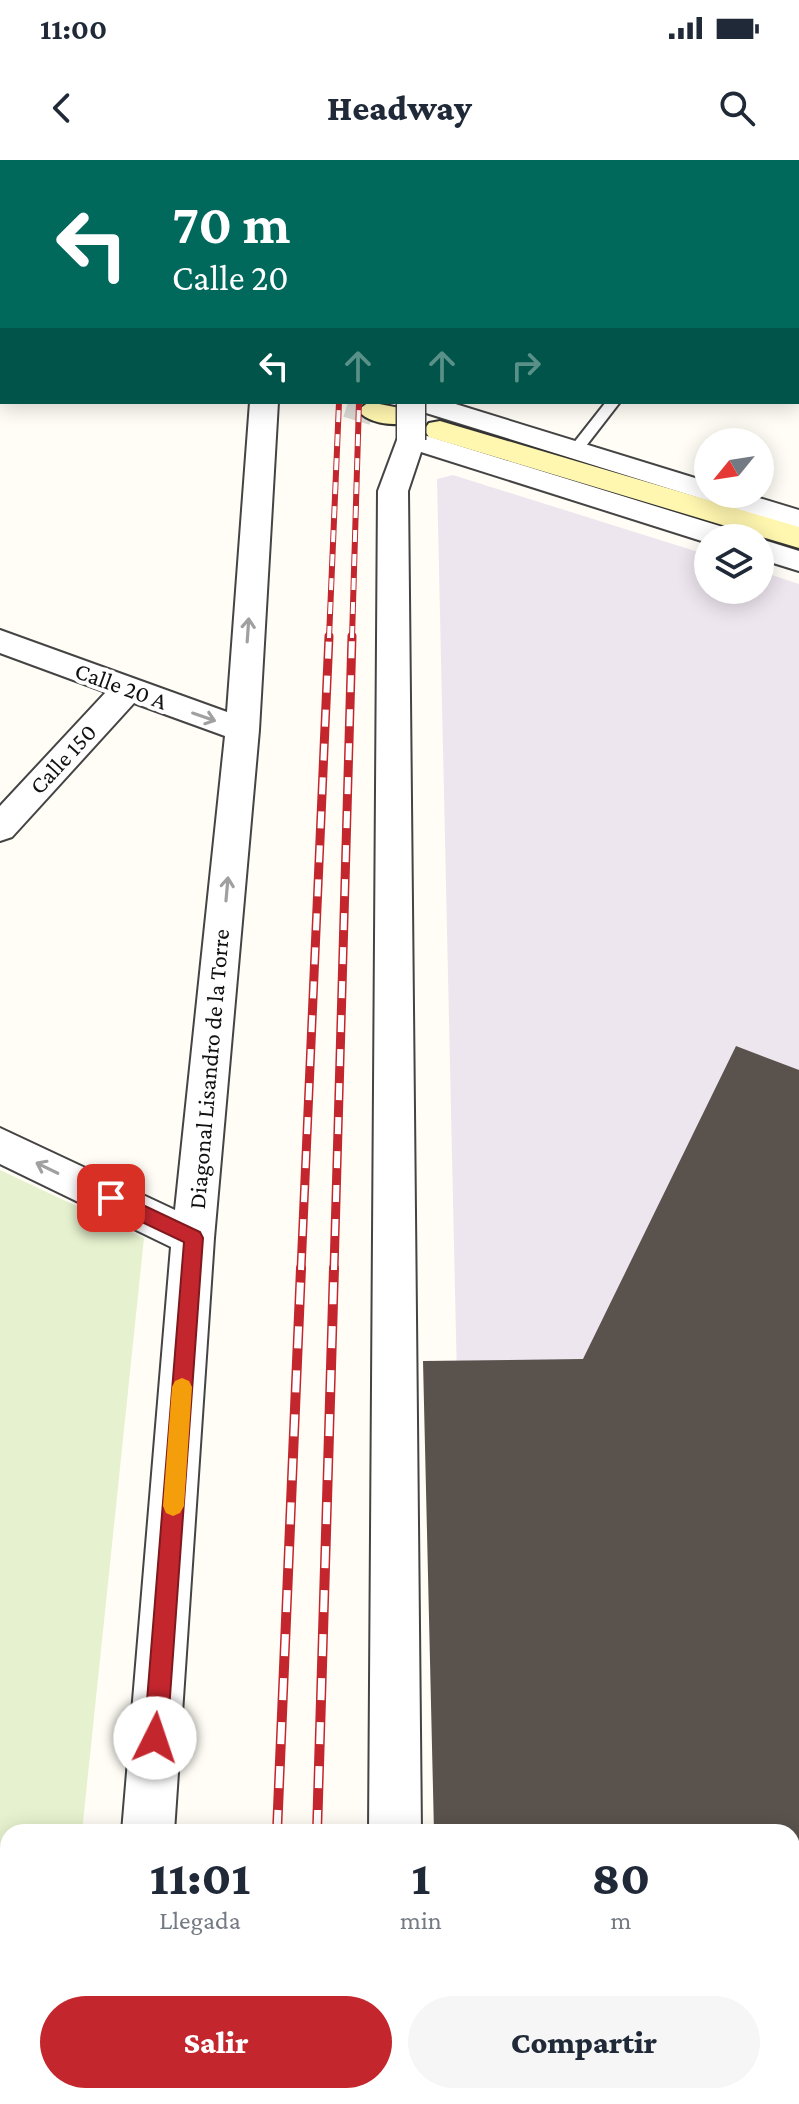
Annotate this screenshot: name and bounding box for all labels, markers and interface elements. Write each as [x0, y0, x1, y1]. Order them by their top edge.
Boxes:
text: 11:00 [40, 12, 107, 45]
icon: back [40, 86, 84, 130]
icon: search [715, 86, 759, 130]
text: Headway [327, 88, 472, 128]
icon: left [40, 192, 144, 296]
text: 70 m [172, 193, 291, 255]
text: Calle 20 [172, 258, 289, 298]
icon: left [252, 344, 296, 388]
icon: ahead [336, 344, 380, 388]
icon: ahead [420, 344, 464, 388]
icon: right [504, 344, 548, 388]
north arrow [694, 428, 774, 508]
map controls [694, 428, 774, 604]
button: layers [694, 524, 774, 604]
one-way arrow [241, 617, 256, 644]
street label: Calle 20 A [71, 656, 171, 715]
one-way arrow [192, 710, 217, 725]
street label: Calle 150 [24, 718, 102, 799]
one-way arrow [219, 876, 234, 903]
street label: Diagonal Lisandro de la Torre [183, 928, 234, 1210]
one-way arrow [36, 1160, 60, 1175]
pin [77, 1164, 145, 1232]
icon: arrive [89, 1176, 133, 1220]
position arrow [113, 1696, 197, 1780]
text: 11:01 [150, 1851, 250, 1904]
text: 1 [411, 1851, 430, 1904]
text: 80 [591, 1851, 650, 1904]
text: Llegada [159, 1906, 241, 1935]
text: min [400, 1906, 442, 1935]
text: m [610, 1906, 631, 1935]
button: Salir [40, 1996, 392, 2088]
button: Compartir [408, 1996, 760, 2088]

